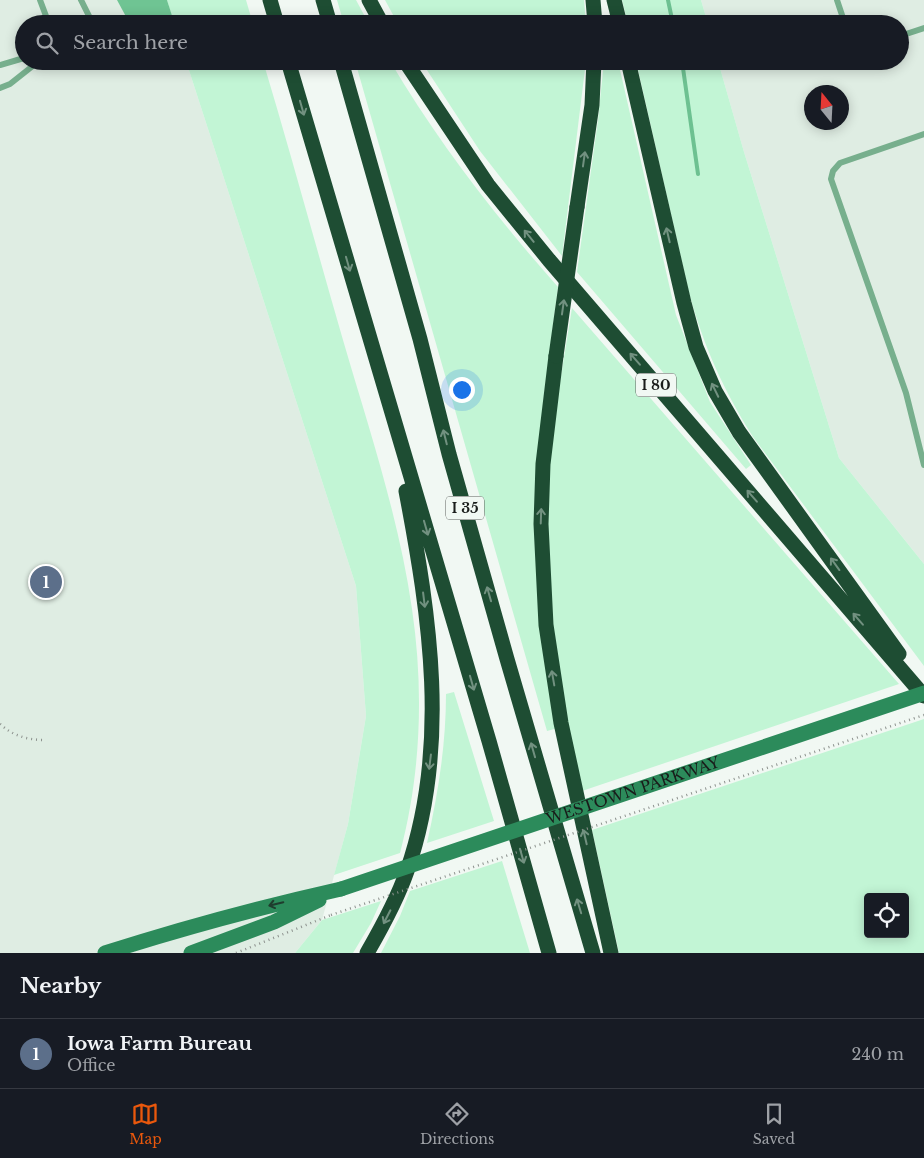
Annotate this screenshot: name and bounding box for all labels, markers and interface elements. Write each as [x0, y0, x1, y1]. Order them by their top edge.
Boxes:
search box [15, 15, 909, 70]
icon: search [33, 29, 61, 57]
text: Search here [73, 31, 188, 54]
north arrow [804, 85, 849, 130]
one-way arrow [297, 100, 307, 116]
one-way arrow [579, 151, 589, 167]
one-way arrow [663, 227, 673, 243]
one-way arrow [524, 229, 535, 242]
one-way arrow [343, 256, 353, 272]
one-way arrow [558, 300, 568, 316]
one-way arrow [629, 353, 640, 366]
road number: I 80 [636, 374, 676, 396]
your location [449, 377, 475, 403]
one-way arrow [710, 382, 720, 397]
one-way arrow [440, 430, 449, 446]
one-way arrow [747, 490, 758, 503]
road number: I 35 [446, 496, 484, 520]
one-way arrow [536, 508, 546, 524]
one-way arrow [421, 519, 431, 535]
one-way arrow [830, 558, 841, 571]
pin: 1 [30, 563, 62, 601]
one-way arrow [483, 586, 493, 602]
one-way arrow [419, 591, 429, 607]
one-way arrow [853, 613, 864, 626]
one-way arrow [548, 670, 558, 686]
one-way arrow [467, 675, 477, 691]
one-way arrow [528, 743, 538, 759]
street label: WESTOWN PARKWAY [543, 752, 723, 829]
one-way arrow [425, 753, 435, 769]
one-way arrow [580, 829, 589, 845]
one-way arrow [517, 848, 527, 864]
map controls [864, 893, 909, 938]
button: locate [864, 893, 909, 938]
one-way arrow [573, 899, 583, 915]
one-way arrow [269, 900, 285, 909]
one-way arrow [382, 909, 391, 924]
text: Nearby [20, 973, 101, 999]
text: Iowa Farm Bureau [67, 1032, 252, 1055]
text: 1 [33, 1044, 39, 1064]
text: 240 m [852, 1044, 904, 1064]
text: Office [67, 1055, 115, 1075]
tab: Map [129, 1100, 162, 1148]
tab: Directions [420, 1100, 494, 1148]
tab: Saved [753, 1100, 795, 1148]

